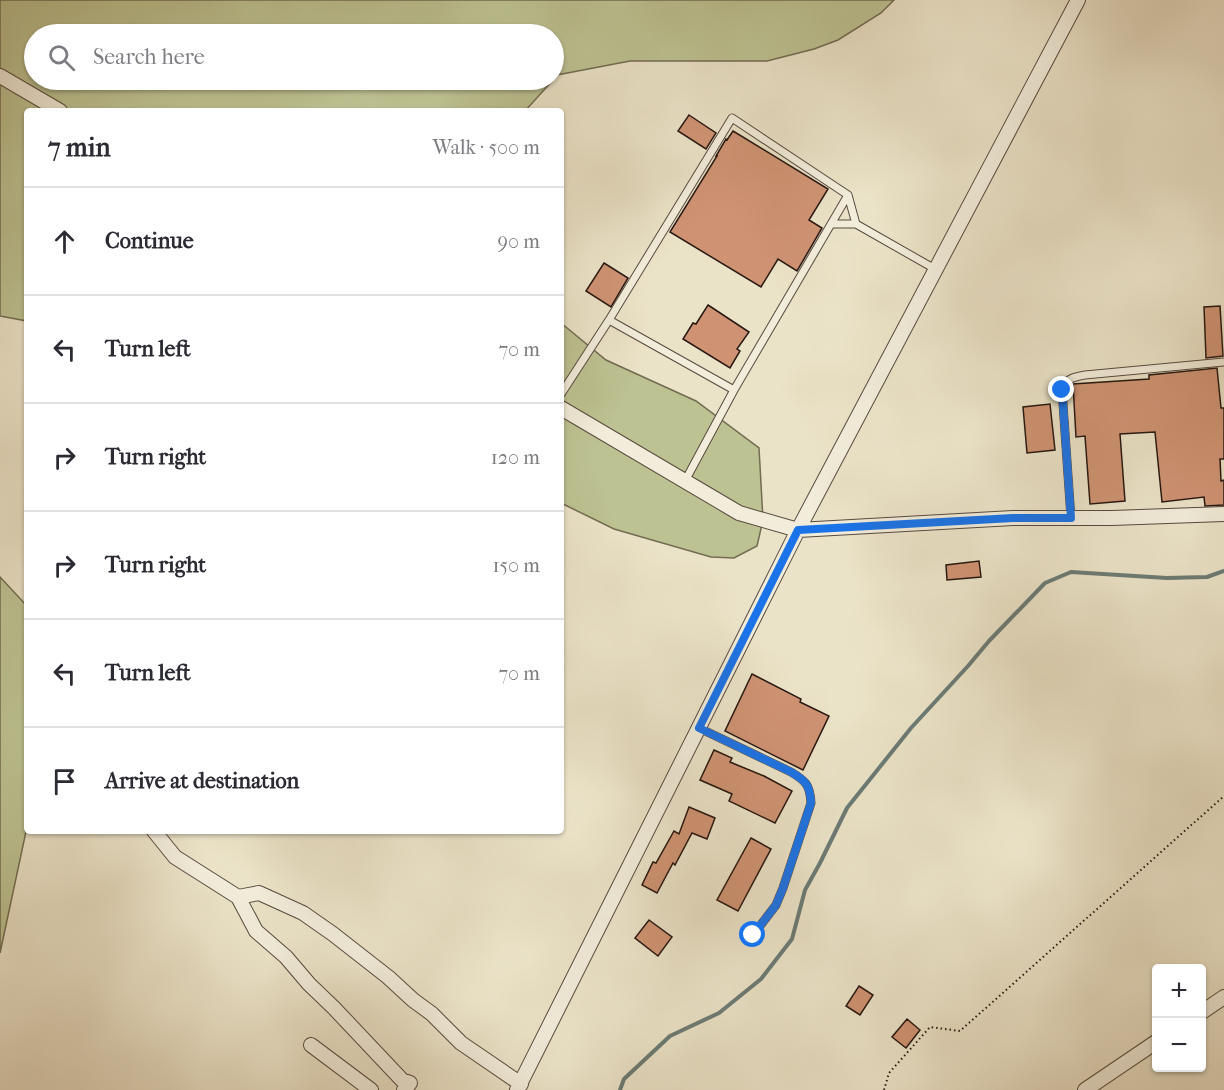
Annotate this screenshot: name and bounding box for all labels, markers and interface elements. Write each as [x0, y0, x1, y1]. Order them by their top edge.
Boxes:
search box [24, 24, 564, 90]
icon: search [45, 41, 78, 74]
text: Search here [93, 44, 205, 70]
text: 7 min [48, 132, 111, 163]
text: Walk · 500 m [432, 136, 540, 159]
icon: ahead [48, 225, 81, 258]
text: Continue [105, 228, 194, 254]
text: 90 m [498, 230, 540, 253]
icon: left [48, 333, 81, 366]
text: Turn left [105, 336, 191, 362]
text: 70 m [498, 338, 540, 361]
route end [1048, 376, 1074, 402]
icon: right [48, 441, 81, 474]
text: Turn right [105, 444, 206, 470]
text: 120 m [491, 446, 540, 469]
icon: right [48, 549, 81, 582]
text: Turn right [105, 552, 206, 578]
text: 150 m [492, 554, 540, 577]
icon: left [48, 657, 81, 690]
text: Turn left [105, 660, 191, 686]
text: 70 m [498, 662, 540, 685]
icon: arrive [48, 765, 81, 798]
text: Arrive at destination [105, 768, 299, 794]
route start [739, 921, 765, 947]
map controls [1152, 964, 1206, 1072]
button: + [1152, 964, 1206, 1018]
button: − [1152, 1018, 1206, 1072]

